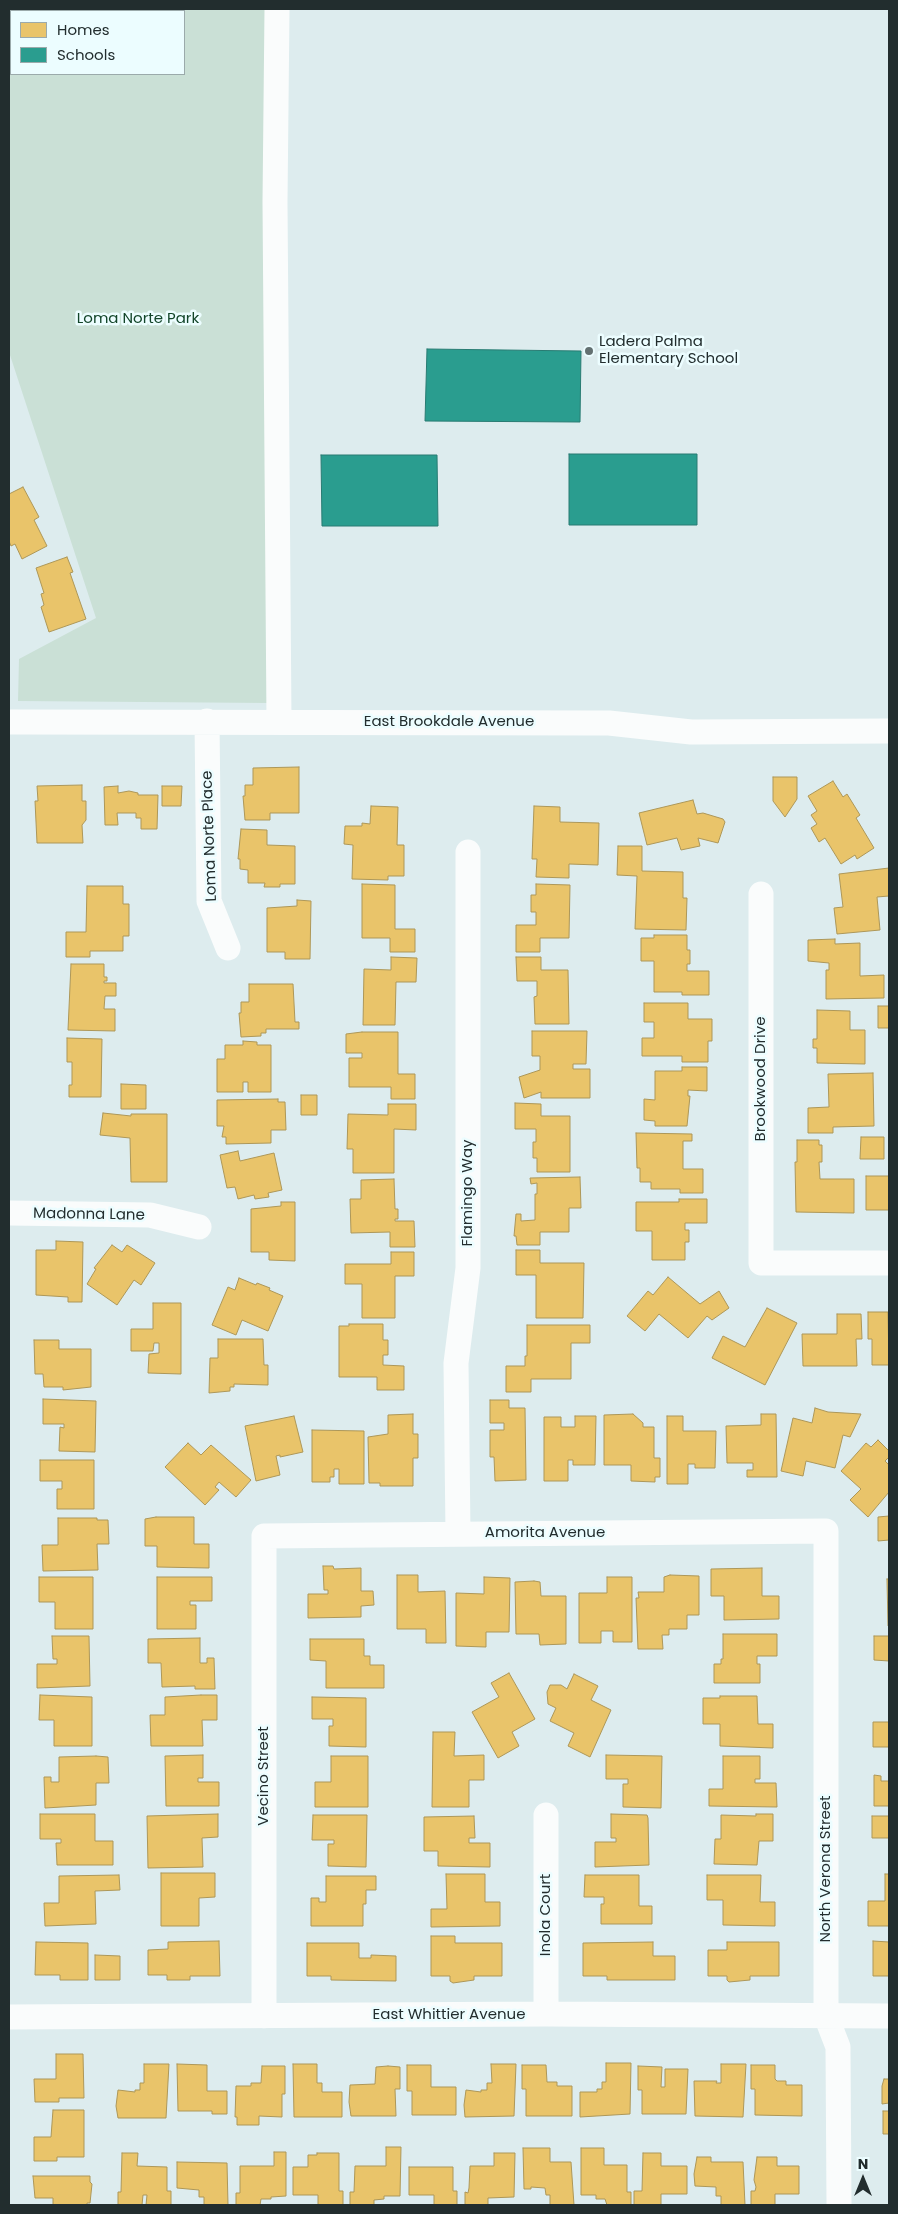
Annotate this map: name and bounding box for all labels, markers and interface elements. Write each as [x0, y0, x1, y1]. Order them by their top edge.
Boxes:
legend [10, 10, 185, 75]
text: Homes [57, 19, 110, 40]
text: Schools [57, 44, 115, 65]
park label: Loma Norte Park [77, 310, 199, 328]
place label: Ladera Palma Elementary School [599, 333, 738, 368]
marker: Ladera Palma Elementary School [583, 345, 595, 357]
street label: East Brookdale Avenue [364, 713, 534, 731]
street label: Loma Norte Place [199, 770, 221, 902]
street label: Brookwood Drive [752, 1017, 770, 1141]
street label: Flamingo Way [459, 1139, 477, 1247]
street label: Madonna Lane [33, 1205, 145, 1225]
street label: Amorita Avenue [485, 1524, 605, 1542]
street label: Vecino Street [255, 1726, 273, 1826]
street label: North Verona Street [817, 1795, 835, 1943]
street label: Inola Court [537, 1874, 555, 1956]
street label: East Whittier Avenue [373, 2006, 525, 2024]
north arrow [838, 2154, 888, 2204]
text: N [858, 2154, 868, 2174]

